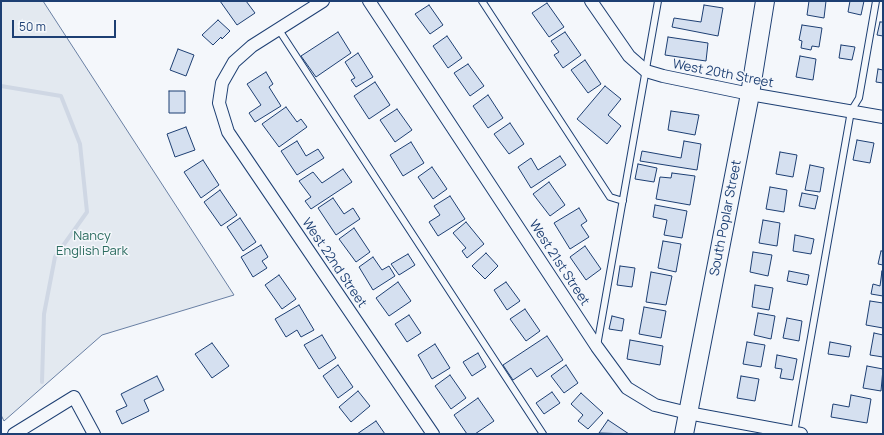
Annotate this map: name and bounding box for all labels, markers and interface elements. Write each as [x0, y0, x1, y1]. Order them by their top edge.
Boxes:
scale bar [14, 12, 118, 38]
text: 50 m [19, 18, 46, 35]
street label: West 20th Street [671, 57, 775, 91]
street label: South Poplar Street [707, 159, 745, 277]
street label: West 22nd Street [298, 215, 370, 311]
street label: West 21st Street [526, 217, 592, 309]
park label: Nancy English Park [56, 228, 128, 259]

